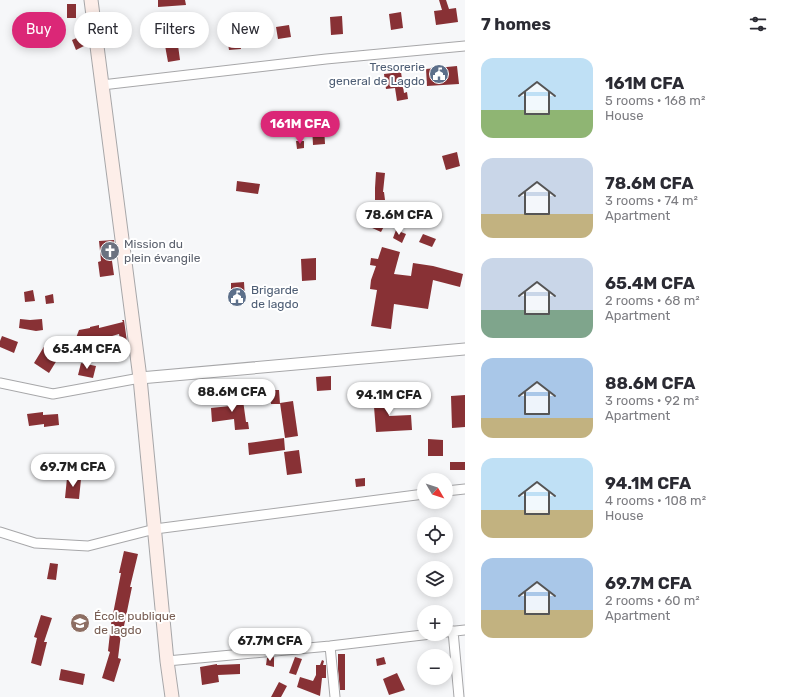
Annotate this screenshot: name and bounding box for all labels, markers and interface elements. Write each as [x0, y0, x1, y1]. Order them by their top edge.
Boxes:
chip: Buy [12, 12, 66, 48]
chip: Rent [74, 12, 132, 48]
chip: Filters [140, 12, 209, 48]
chip: New [217, 12, 274, 48]
icon: filters [747, 13, 769, 35]
text: 7 homes [481, 14, 551, 34]
place label: Tresorerie general de Lagdo [329, 60, 425, 88]
public building icon: Tresorerie general de Lagdo [428, 63, 450, 85]
text: 161M CFA [605, 73, 684, 93]
icon: home [513, 74, 561, 122]
text: 5 rooms · 168 m² [605, 93, 705, 108]
text: House [605, 108, 643, 123]
pin: 161M CFA [259, 111, 341, 145]
text: 161M CFA [270, 116, 330, 131]
text: 78.6M CFA [605, 173, 694, 193]
icon: home [513, 174, 561, 222]
text: 3 rooms · 74 m² [605, 193, 698, 208]
pin: 78.6M CFA [353, 202, 445, 236]
text: 78.6M CFA [365, 207, 433, 222]
text: Apartment [605, 208, 670, 223]
place label: Mission du plein évangile [124, 237, 201, 265]
church icon: Mission du plein évangile [99, 240, 121, 262]
text: 65.4M CFA [605, 273, 695, 293]
icon: home [513, 274, 561, 322]
place label: Brigarde de lagdo [251, 283, 299, 311]
public building icon: Brigarde de lagdo [226, 286, 248, 308]
text: 2 rooms · 68 m² [605, 293, 700, 308]
text: Apartment [605, 308, 670, 323]
pin: 65.4M CFA [41, 336, 133, 370]
text: 65.4M CFA [53, 341, 121, 356]
text: 88.6M CFA [605, 373, 695, 393]
icon: home [513, 374, 561, 422]
pin: 88.6M CFA [186, 379, 278, 413]
pin: 94.1M CFA [343, 382, 435, 416]
text: 88.6M CFA [197, 384, 267, 399]
text: 94.1M CFA [356, 387, 422, 402]
text: 3 rooms · 92 m² [605, 393, 699, 408]
text: Apartment [605, 408, 670, 423]
pin: 69.7M CFA [27, 454, 119, 488]
text: 69.7M CFA [40, 459, 106, 474]
north arrow [417, 473, 453, 509]
map controls [417, 473, 453, 685]
text: 94.1M CFA [605, 473, 691, 493]
icon: home [513, 474, 561, 522]
text: 4 rooms · 108 m² [605, 493, 706, 508]
text: House [605, 508, 643, 523]
button: locate [417, 517, 453, 553]
button: layers [417, 561, 453, 597]
text: 69.7M CFA [605, 573, 692, 593]
icon: home [513, 574, 561, 622]
text: 2 rooms · 60 m² [605, 593, 700, 608]
button: + [417, 605, 453, 641]
text: Apartment [605, 608, 670, 623]
place label: École publique de lagdo [94, 609, 176, 637]
school or university icon: École publique de lagdo [69, 612, 91, 634]
pin: 67.7M CFA [224, 628, 316, 662]
text: 67.7M CFA [238, 633, 302, 648]
button: − [417, 649, 453, 685]

